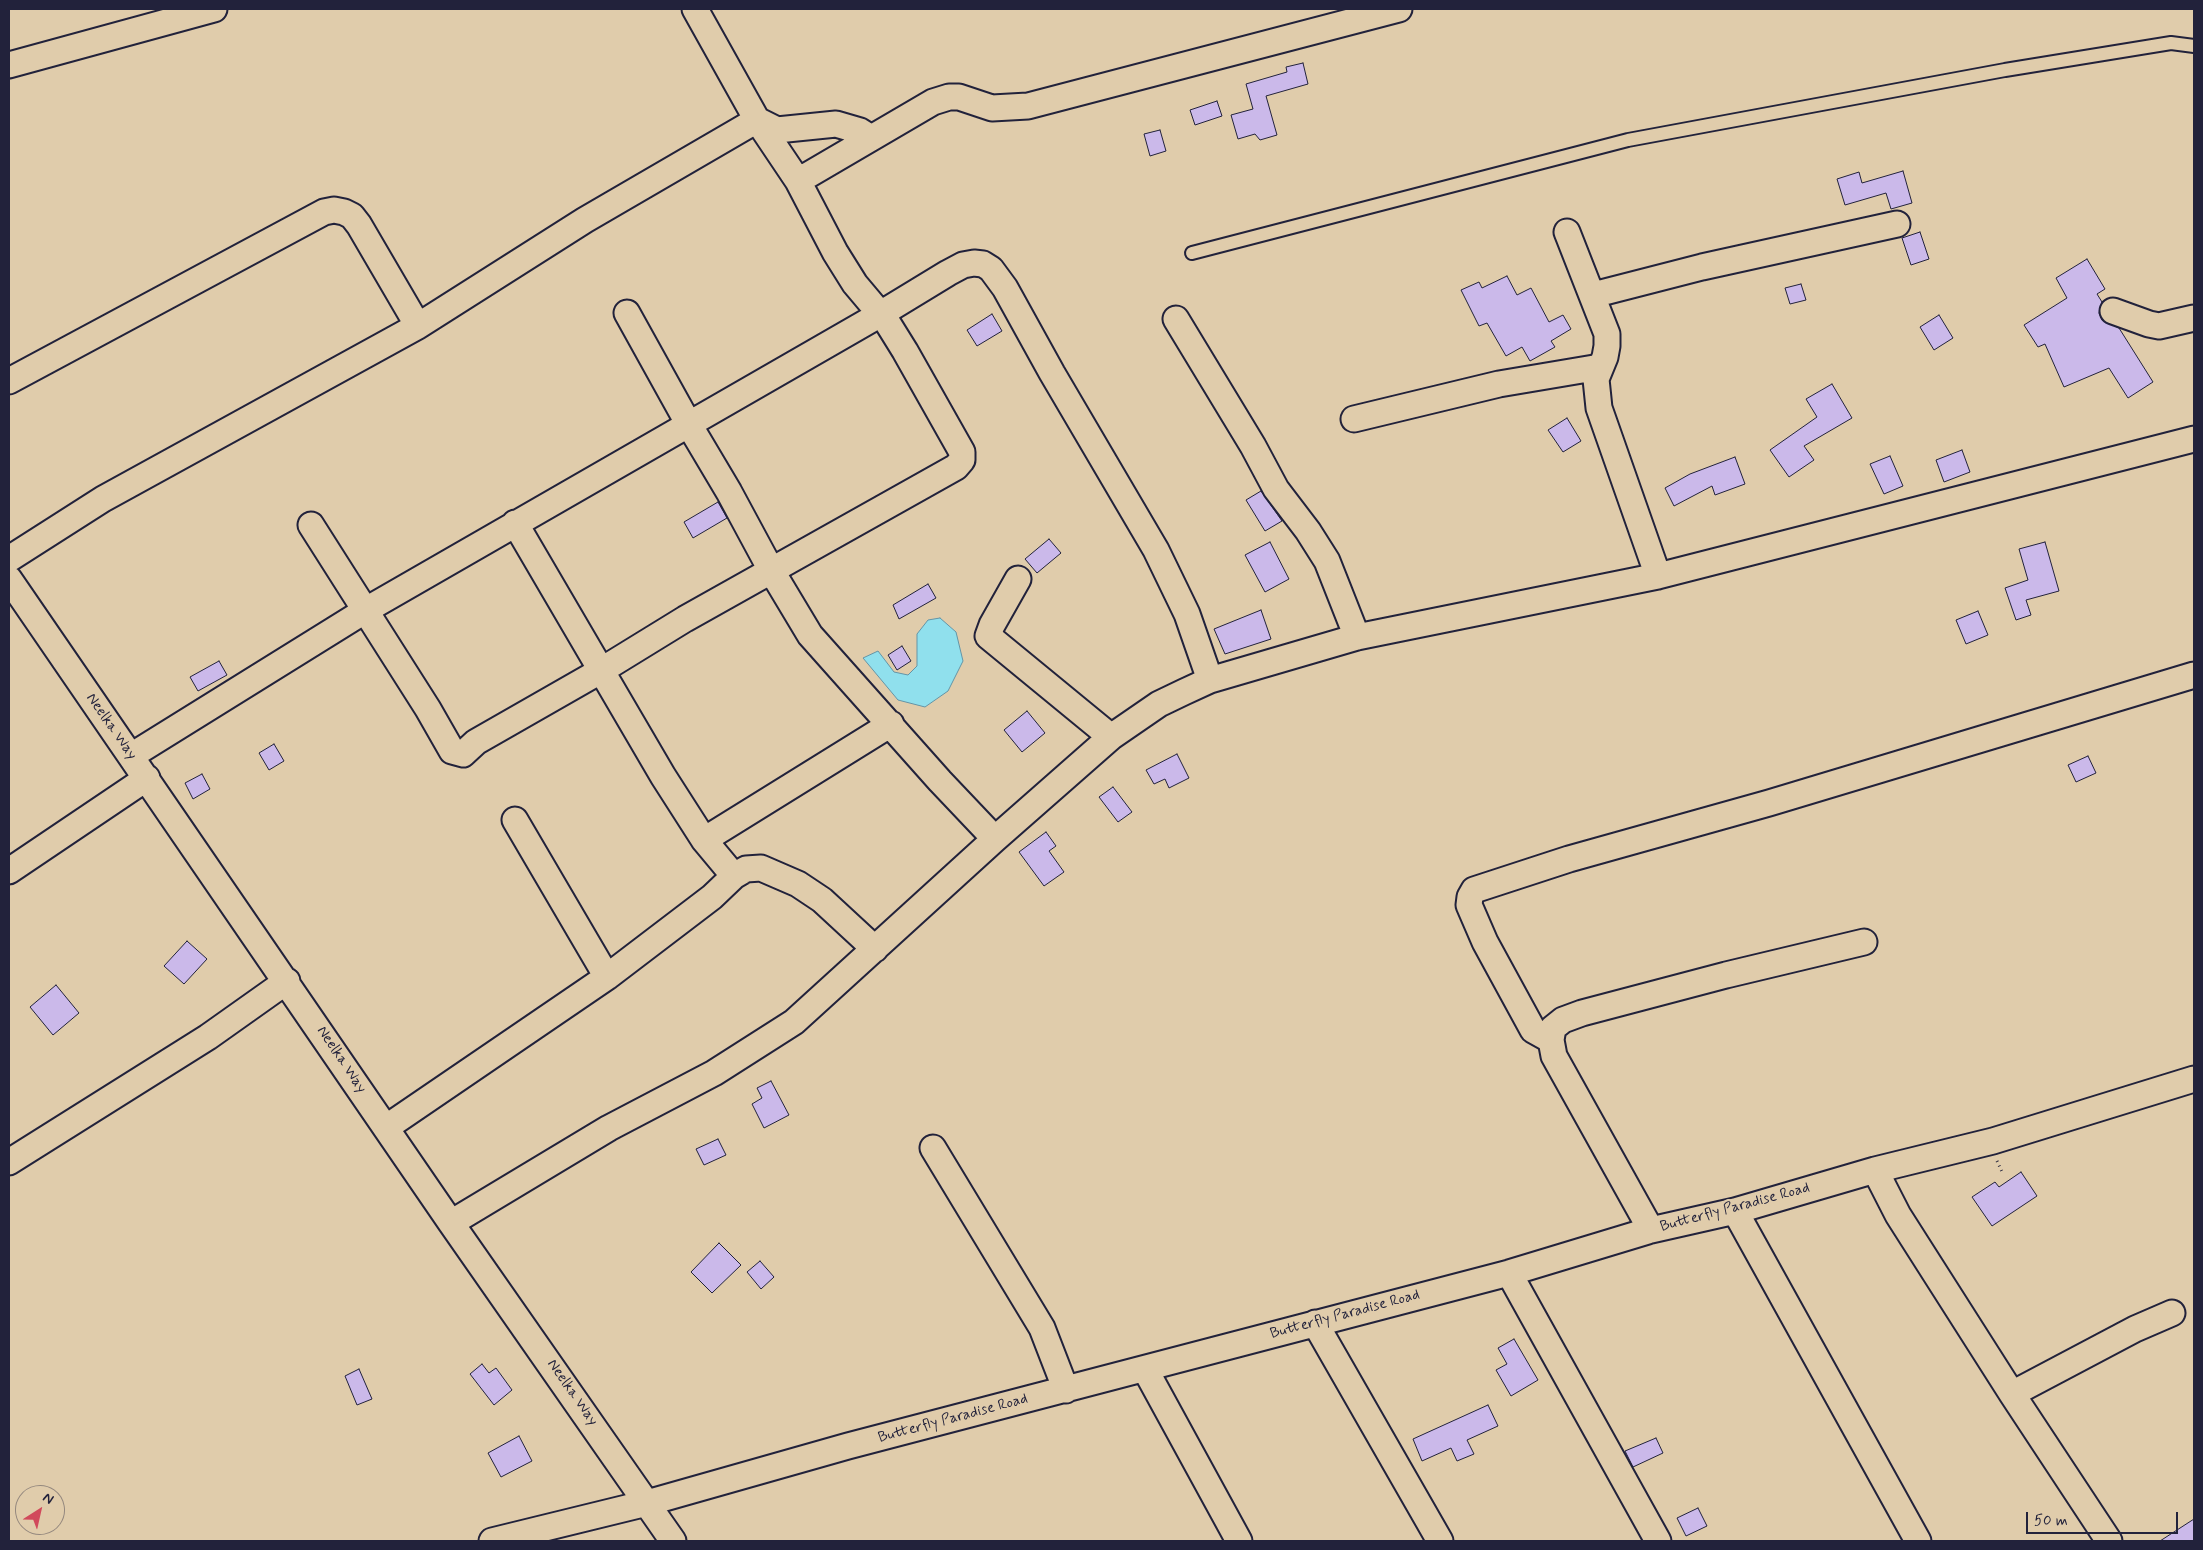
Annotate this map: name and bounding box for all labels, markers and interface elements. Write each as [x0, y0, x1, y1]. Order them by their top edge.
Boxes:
street label: Neelka Way [82, 690, 140, 764]
street label: Neelka Way [312, 1023, 370, 1097]
street label: Butterfly Paradise Road [1658, 1179, 1812, 1237]
street label: Butterfly Paradise Road [1268, 1286, 1422, 1344]
street label: Neelka Way [543, 1356, 601, 1430]
street label: Butterfly Paradise Road [876, 1390, 1030, 1448]
north arrow [15, 1485, 65, 1535]
text: N [39, 1488, 57, 1509]
scale bar [2028, 1502, 2180, 1534]
text: 50 m [2034, 1511, 2068, 1531]

